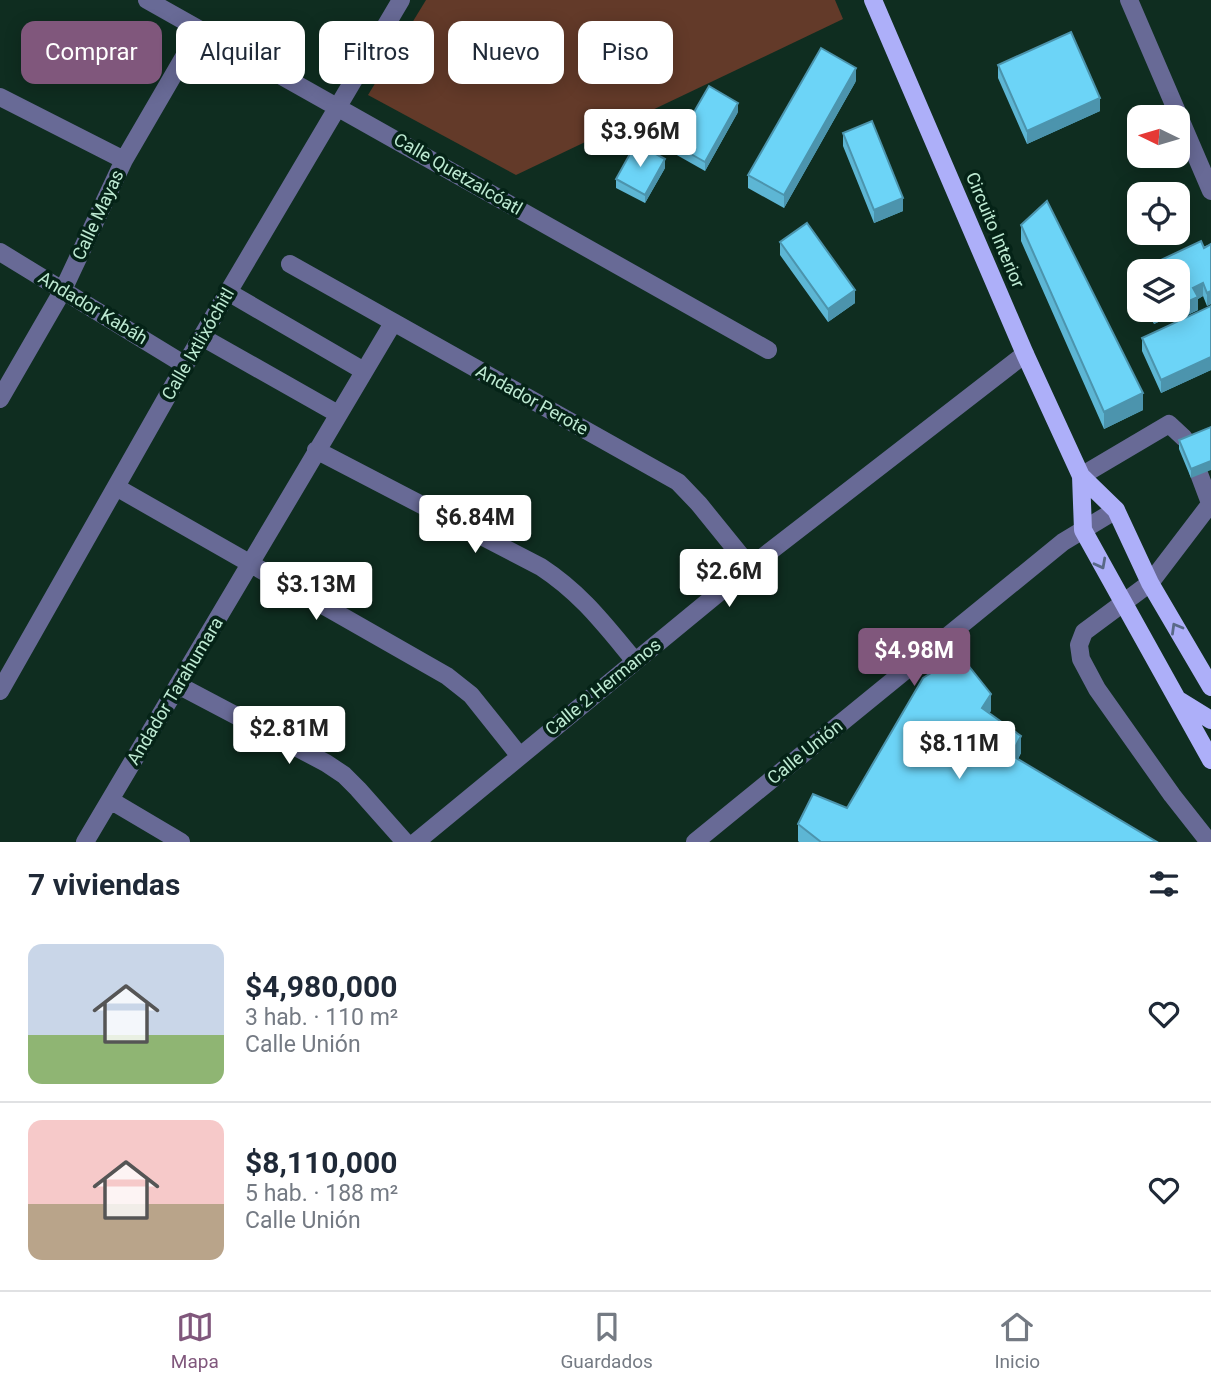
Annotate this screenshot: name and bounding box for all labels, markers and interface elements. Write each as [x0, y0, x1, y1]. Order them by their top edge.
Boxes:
chip: Comprar [21, 21, 162, 84]
chip: Alquilar [176, 21, 305, 84]
chip: Filtros [319, 21, 434, 84]
chip: Nuevo [448, 21, 564, 84]
chip: Piso [578, 21, 673, 84]
north arrow [1127, 105, 1190, 168]
map controls [1127, 105, 1190, 322]
pin: $3.96M [583, 110, 697, 169]
text: $3.96M [600, 118, 680, 145]
street label: Calle Quetzalcóatl [390, 128, 526, 219]
street label: Calle Mayas [68, 166, 128, 263]
street label: Circuito Interior [962, 169, 1029, 291]
button: locate [1127, 182, 1190, 245]
button: layers [1127, 259, 1190, 322]
street label: Andador Kabáh [35, 267, 152, 348]
street label: Calle Ixtlixóchitl [157, 284, 238, 403]
street label: Andador Perote [472, 360, 592, 439]
pin: $6.84M [418, 496, 532, 555]
text: $6.84M [435, 504, 515, 531]
pin: $2.6M [680, 550, 778, 609]
one-way arrow [1093, 557, 1106, 570]
text: $2.6M [696, 558, 762, 585]
pin: $3.13M [259, 562, 373, 622]
text: $3.13M [276, 571, 356, 598]
street label: Andador Tarahumara [122, 613, 227, 768]
one-way arrow [1171, 623, 1184, 636]
pin: $4.98M [857, 628, 971, 688]
street label: Calle 2 Hermanos [541, 634, 665, 740]
text: $4.98M [874, 637, 954, 664]
pin: $2.81M [232, 706, 346, 766]
text: $2.81M [249, 715, 329, 742]
street label: Calle Unión [763, 715, 846, 788]
pin: $8.11M [902, 722, 1016, 781]
text: $8.11M [919, 730, 999, 757]
icon: filters [1145, 865, 1183, 903]
text: 7 viviendas [28, 867, 180, 902]
text: $4,980,000 [245, 969, 397, 1004]
icon: home [84, 972, 168, 1056]
icon: heart [1145, 995, 1183, 1033]
text: 3 hab. · 110 m² [245, 1004, 398, 1031]
text: Calle Unión [245, 1031, 361, 1058]
text: $8,110,000 [245, 1145, 397, 1180]
icon: home [84, 1148, 168, 1232]
icon: heart [1145, 1171, 1183, 1209]
text: 5 hab. · 188 m² [245, 1180, 398, 1207]
text: Calle Unión [245, 1207, 361, 1234]
tab: Mapa [171, 1308, 219, 1373]
tab: Guardados [560, 1308, 653, 1373]
tab: Inicio [994, 1308, 1040, 1373]

